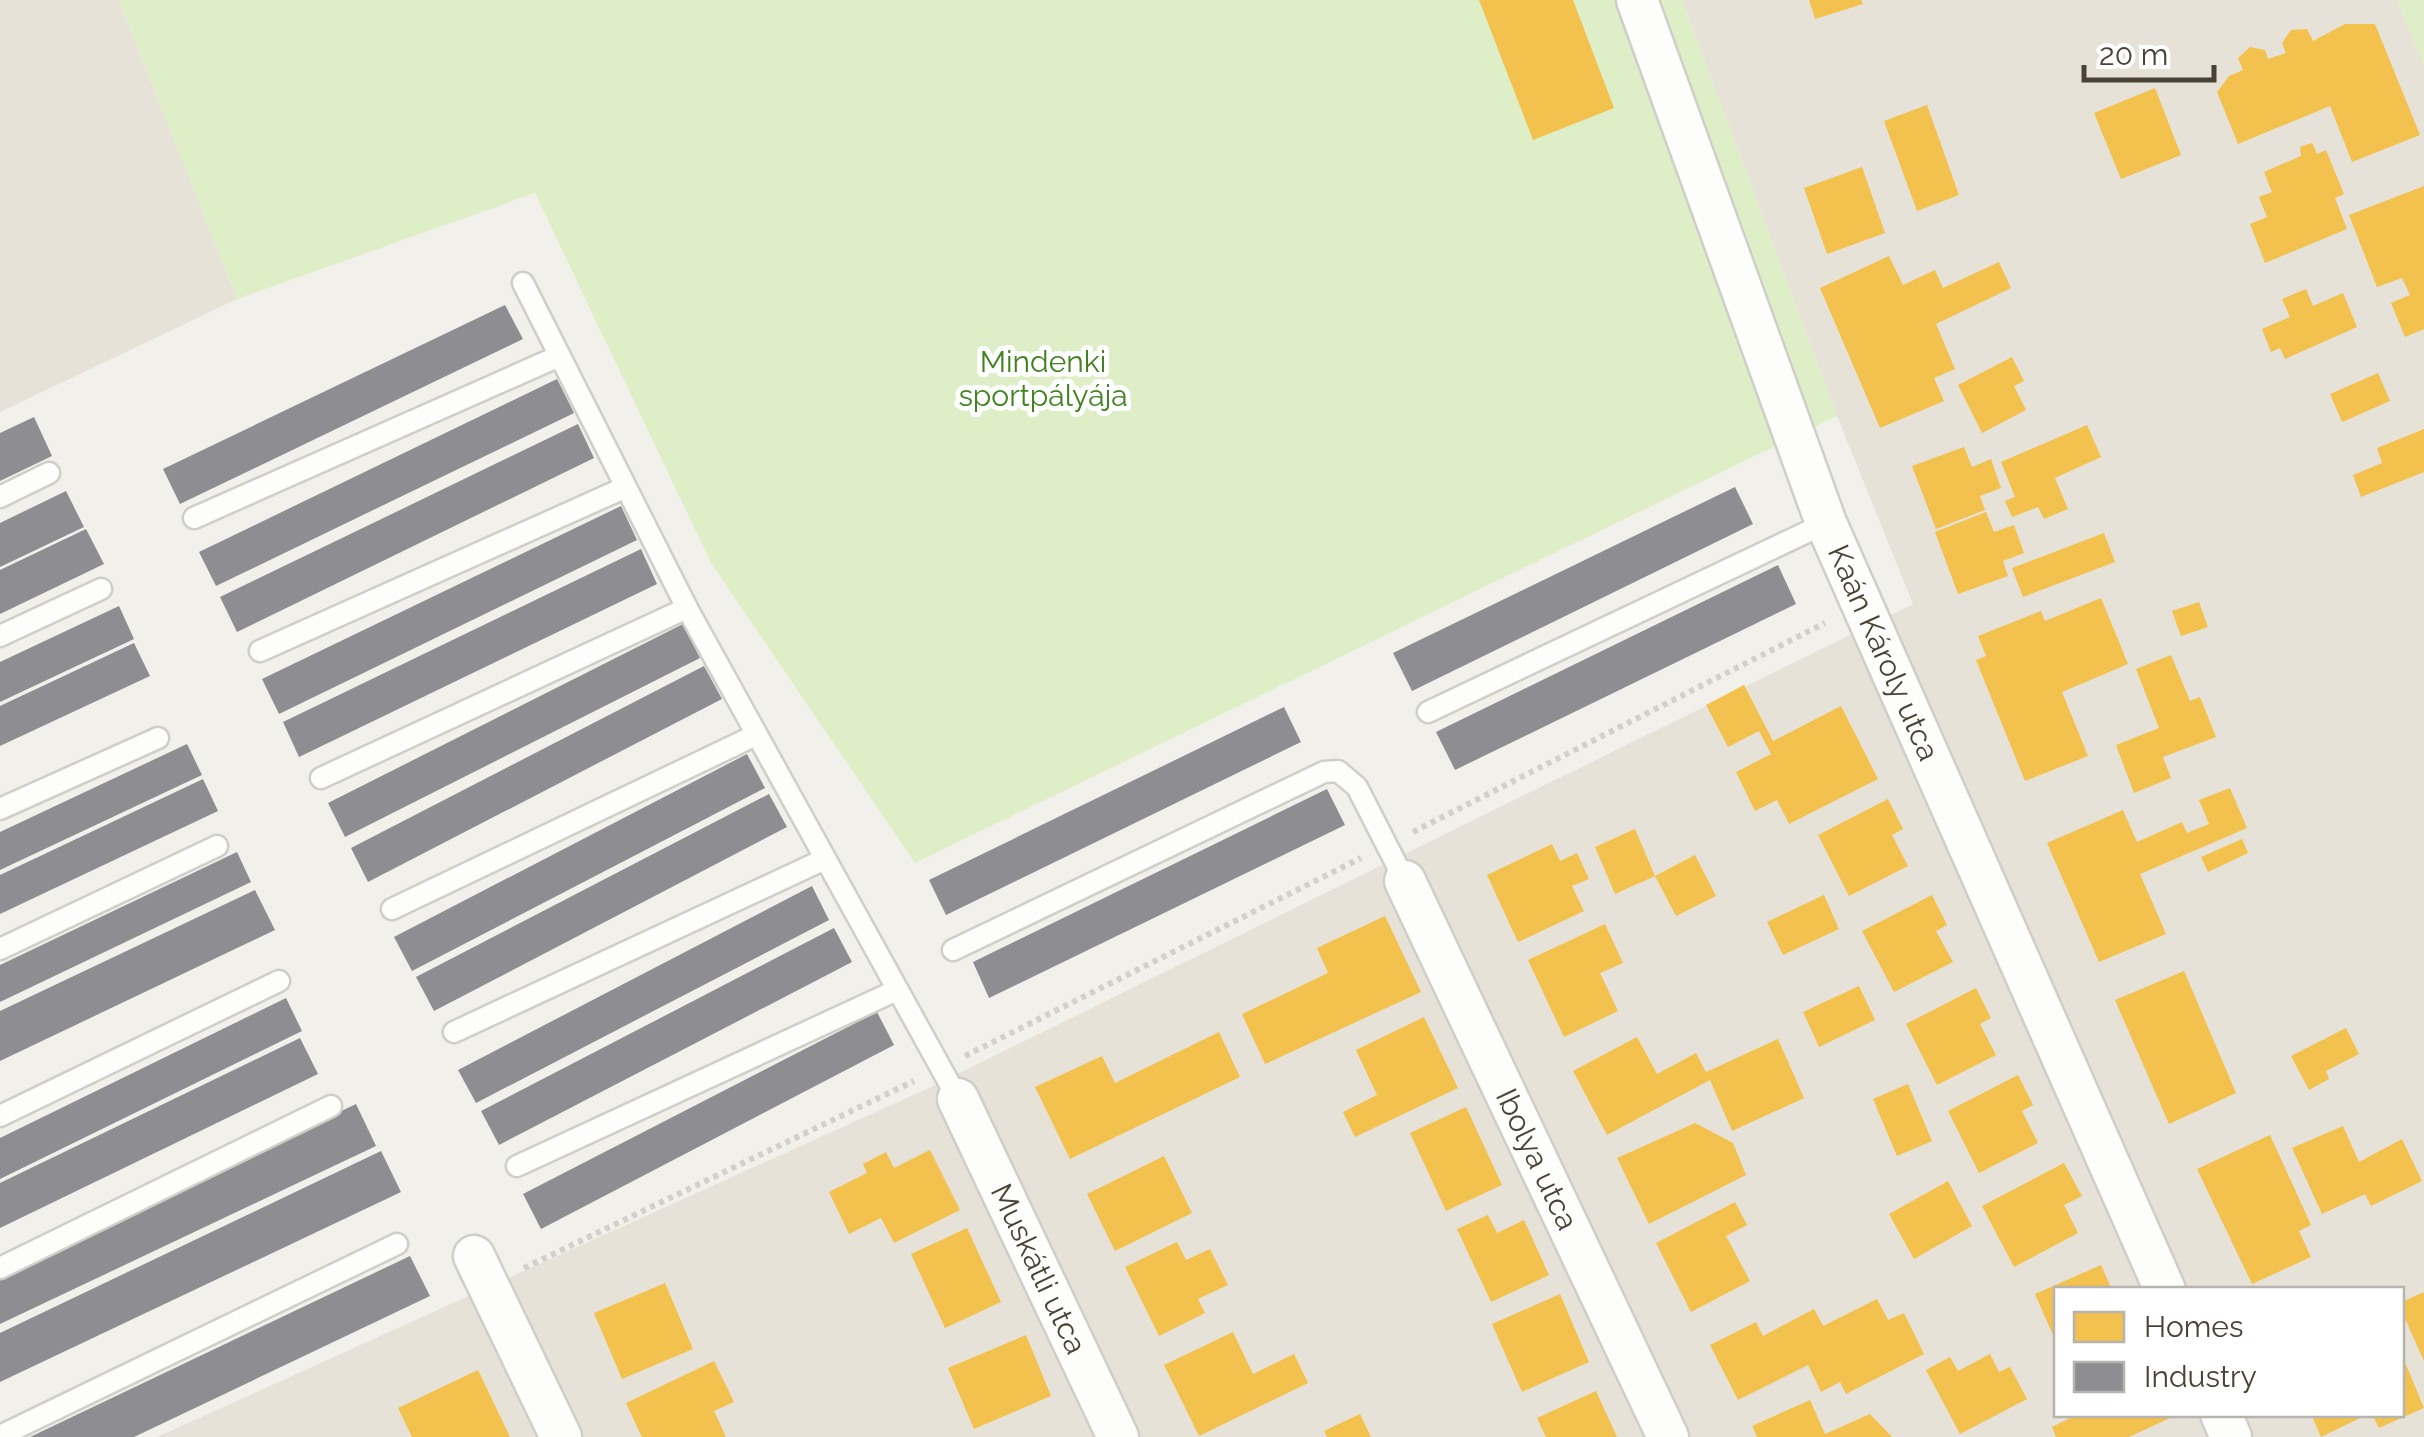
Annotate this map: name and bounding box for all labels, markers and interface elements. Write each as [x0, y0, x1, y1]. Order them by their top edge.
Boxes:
scale bar [2084, 20, 2214, 82]
text: 20 m [2099, 37, 2168, 72]
park label: Mindenki sportpályája [958, 344, 1128, 413]
street label: Kaán Károly utca [1821, 539, 1947, 766]
street label: Ibolya utca [1489, 1083, 1585, 1235]
street label: Muskátli utca [984, 1178, 1094, 1359]
legend [2054, 1287, 2404, 1417]
text: Homes [2144, 1309, 2243, 1344]
text: Industry [2144, 1359, 2257, 1394]

